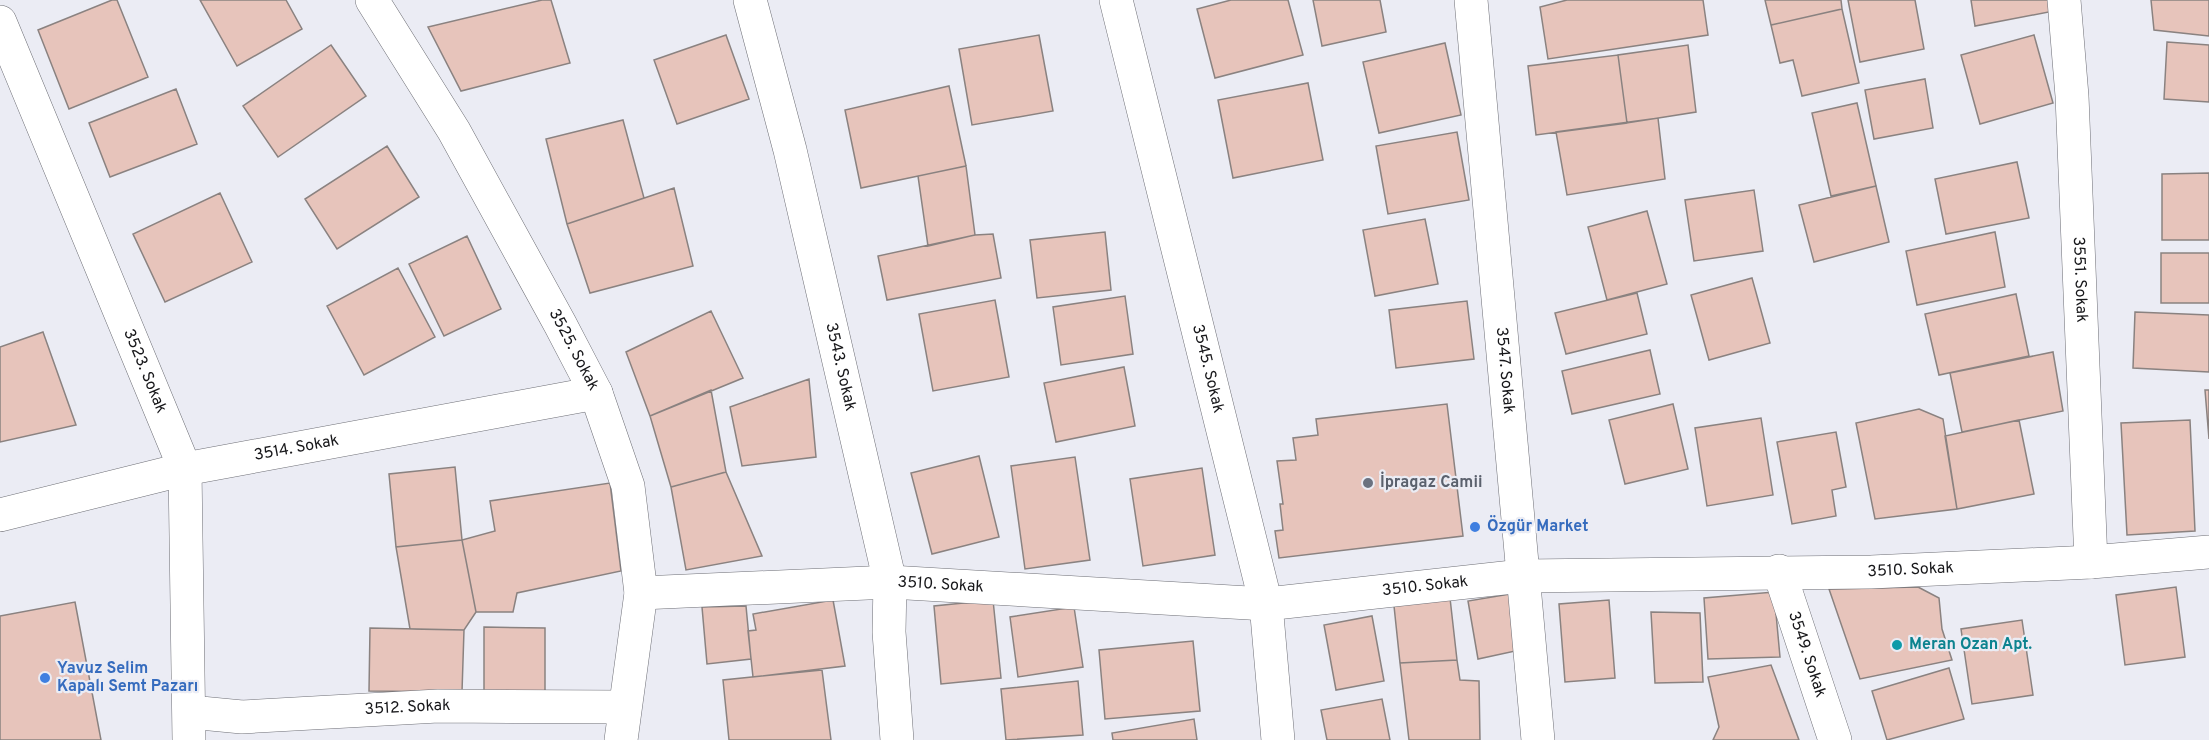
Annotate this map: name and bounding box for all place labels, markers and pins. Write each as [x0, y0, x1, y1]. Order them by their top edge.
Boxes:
place label: İpragaz Camii [1380, 471, 1482, 493]
marker: İpragaz Camii [1361, 476, 1375, 490]
place label: Özgür Market [1487, 515, 1588, 537]
marker: Özgür Market [1468, 520, 1482, 534]
place label: Meran Ozan Apt. [1909, 635, 2032, 655]
marker: Meran Ozan Apt. [1890, 638, 1904, 652]
place label: Yavuz Selim Kapalı Semt Pazarı [57, 659, 198, 697]
marker: Yavuz Selim Kapalı Semt Pazarı [38, 671, 52, 685]

